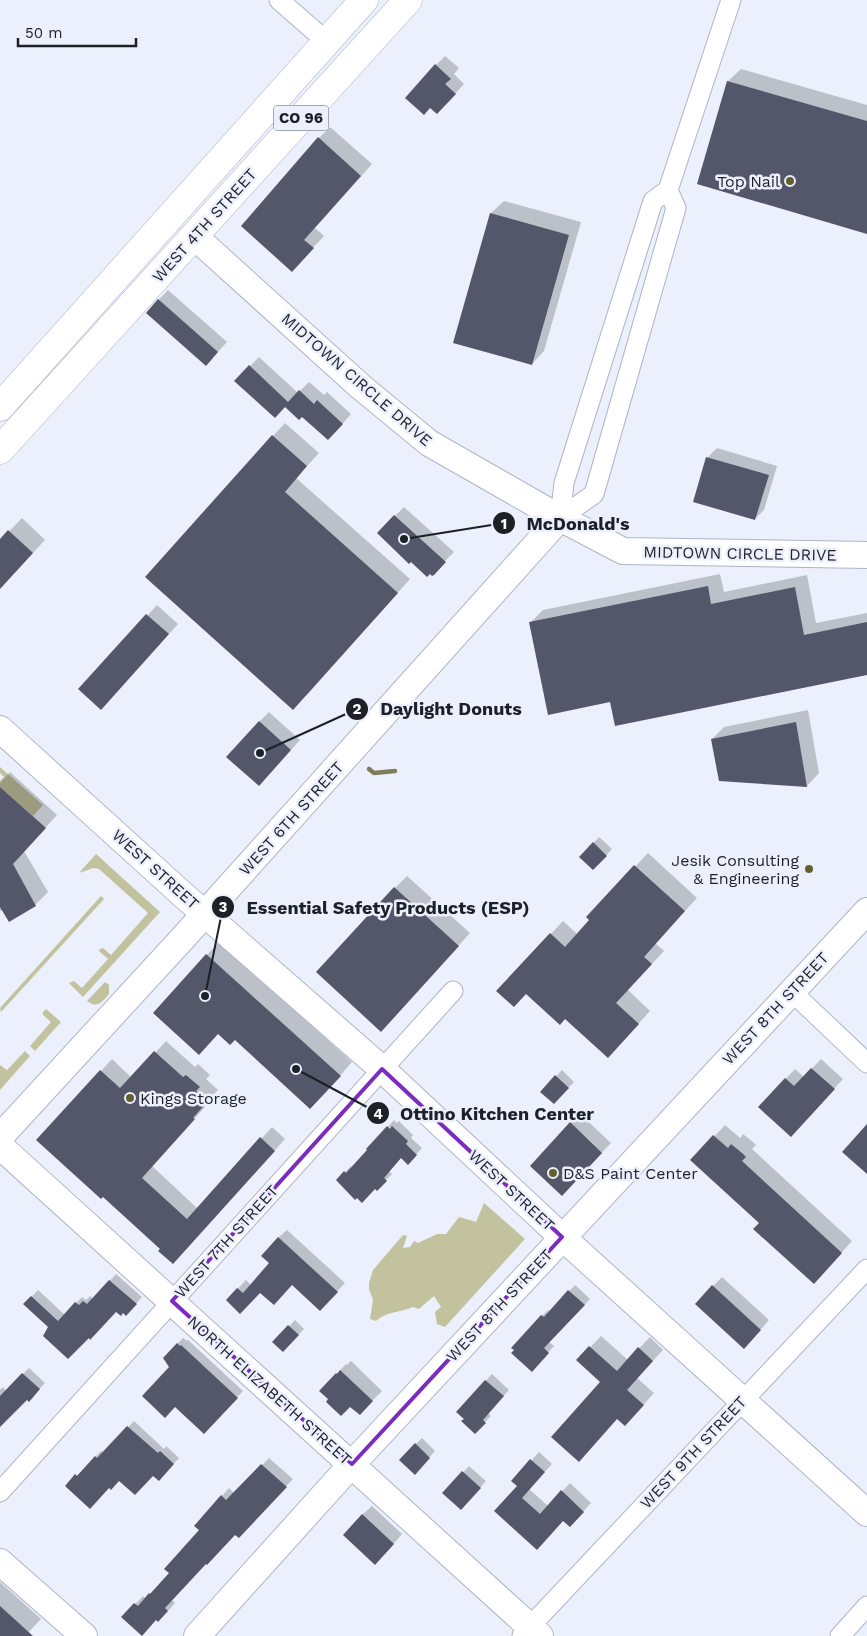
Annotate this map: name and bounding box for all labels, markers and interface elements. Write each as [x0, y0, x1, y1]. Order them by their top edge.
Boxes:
scale bar [18, 15, 135, 47]
text: 50 m [25, 24, 62, 42]
road number: CO 96 [274, 106, 328, 130]
street label: WEST 4TH STREET [148, 164, 261, 286]
place label: Top Nail [717, 172, 780, 191]
marker: Top Nail [784, 175, 796, 187]
street label: MIDTOWN CIRCLE DRIVE [278, 309, 436, 450]
callout: McDonald's [492, 507, 640, 540]
text: McDonald's [527, 513, 630, 534]
text: 1 [501, 515, 507, 533]
street label: MIDTOWN CIRCLE DRIVE [643, 542, 837, 565]
callout: Daylight Donuts [345, 692, 531, 725]
text: Daylight Donuts [380, 698, 522, 719]
text: 2 [353, 700, 362, 718]
street label: WEST 6TH STREET [235, 757, 348, 879]
street label: WEST STREET [108, 825, 203, 914]
place label: Jesik Consulting & Engineering [671, 851, 799, 888]
marker: Jesik Consulting & Engineering [803, 863, 815, 875]
callout: Essential Safety Products (ESP) [211, 891, 540, 924]
text: Essential Safety Products (ESP) [246, 897, 530, 918]
text: 3 [219, 898, 228, 916]
street label: WEST 8TH STREET [718, 948, 833, 1069]
place label: Kings Storage [140, 1089, 247, 1108]
marker: Kings Storage [124, 1092, 136, 1104]
callout: Ottino Kitchen Center [365, 1097, 604, 1130]
text: Ottino Kitchen Center [400, 1103, 594, 1124]
text: 4 [373, 1105, 383, 1123]
street label: WEST STREET [465, 1146, 559, 1235]
place label: D&S Paint Center [563, 1164, 698, 1183]
marker: D&S Paint Center [547, 1167, 559, 1179]
street label: WEST 7TH STREET [171, 1181, 282, 1302]
street label: WEST 8TH STREET [442, 1245, 557, 1366]
street label: NORTH ELIZABETH STREET [184, 1312, 356, 1469]
street label: WEST 9TH STREET [636, 1392, 751, 1512]

